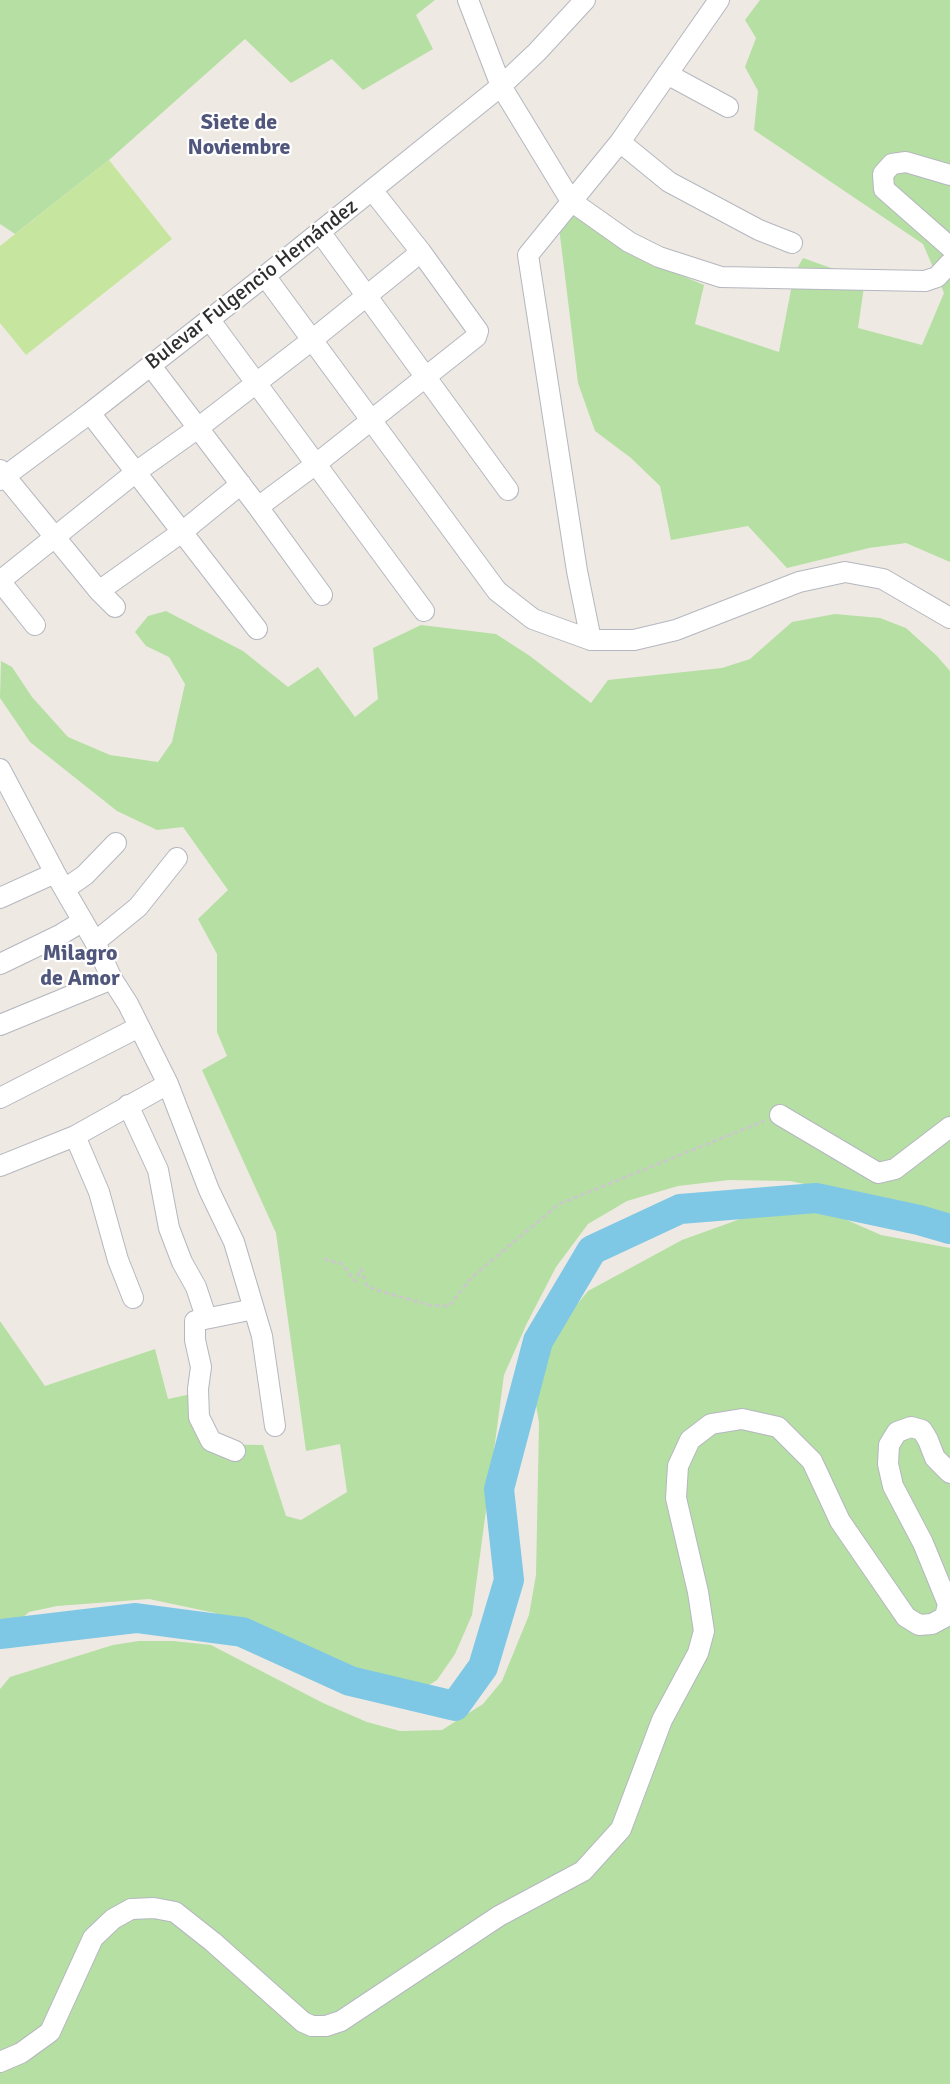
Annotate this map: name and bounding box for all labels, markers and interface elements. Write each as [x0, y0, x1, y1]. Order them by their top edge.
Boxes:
district label: Siete de Noviembre [187, 110, 291, 162]
street label: Bulevar Fulgencio Hernández [141, 194, 363, 376]
district label: Milagro de Amor [40, 941, 120, 992]

